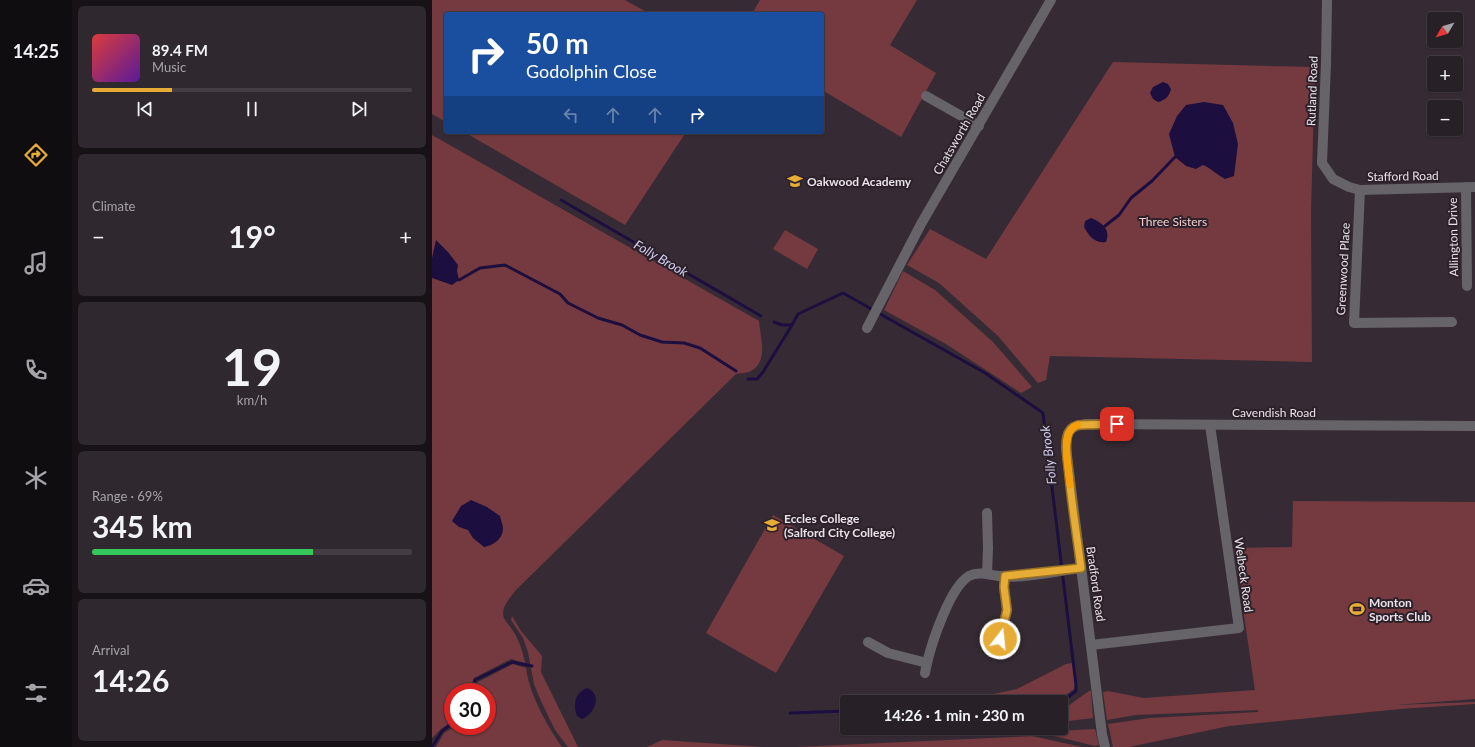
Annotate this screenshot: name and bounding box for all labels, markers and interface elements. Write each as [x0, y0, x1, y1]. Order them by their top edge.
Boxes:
north arrow [1427, 12, 1463, 48]
map controls [1427, 12, 1463, 136]
text: 50 m [526, 26, 589, 60]
icon: right [460, 28, 512, 80]
text: 14:25 [13, 40, 59, 62]
text: 89.4 FM [152, 41, 208, 59]
street label: Rutland Road [1303, 56, 1321, 126]
button: + [1427, 56, 1463, 92]
text: Music [152, 59, 186, 75]
text: Godolphin Close [526, 60, 657, 82]
street label: Chatsworth Road [930, 91, 988, 177]
icon: previous [134, 98, 156, 120]
icon: pause [241, 98, 263, 120]
icon: next [348, 98, 370, 120]
button: − [1427, 100, 1463, 136]
icon: left [560, 104, 582, 126]
icon: ahead [602, 104, 624, 126]
icon: ahead [644, 104, 666, 126]
icon: right [686, 104, 708, 126]
icon: directions [22, 141, 50, 169]
street label: Stafford Road [1367, 168, 1439, 184]
school or university icon: Oakwood Academy [786, 172, 804, 190]
place label: Oakwood Academy [807, 174, 912, 189]
street label: Allington Drive [1445, 197, 1461, 277]
text: Climate [92, 198, 135, 214]
park label: Three Sisters [1139, 214, 1207, 229]
text: 19° [228, 218, 276, 254]
street label: Greenwood Place [1333, 222, 1353, 316]
text: − [92, 223, 105, 250]
text: + [399, 223, 412, 250]
water label: Folly Brook [631, 236, 691, 280]
icon: music [22, 249, 50, 277]
text: 19 [222, 335, 282, 397]
icon: phone [22, 356, 50, 384]
text: km/h [237, 392, 267, 408]
street label: Cavendish Road [1232, 405, 1316, 420]
pin [1100, 407, 1134, 441]
icon: arrive [1106, 413, 1128, 435]
water label: Folly Brook [1036, 424, 1060, 485]
icon: climate [22, 464, 50, 492]
text: Range · 69% [92, 488, 163, 504]
text: 345 km [92, 508, 193, 544]
place label: Eccles College (Salford City College) [784, 511, 895, 540]
school or university icon: Eccles College (Salford City College) [763, 516, 781, 534]
street label: Welbeck Road [1231, 537, 1257, 613]
street label: Bradford Road [1083, 545, 1109, 623]
icon: car [22, 572, 50, 600]
place label: Monton Sports Club [1369, 595, 1431, 624]
sports icon: Monton Sports Club [1348, 600, 1366, 618]
position arrow [979, 618, 1021, 660]
text: Arrival [92, 642, 129, 658]
text: 14:26 [92, 662, 169, 698]
icon: filters [22, 679, 50, 707]
speed limit sign: 30 [444, 683, 496, 735]
text: 14:26 · 1 min · 230 m [884, 706, 1024, 724]

